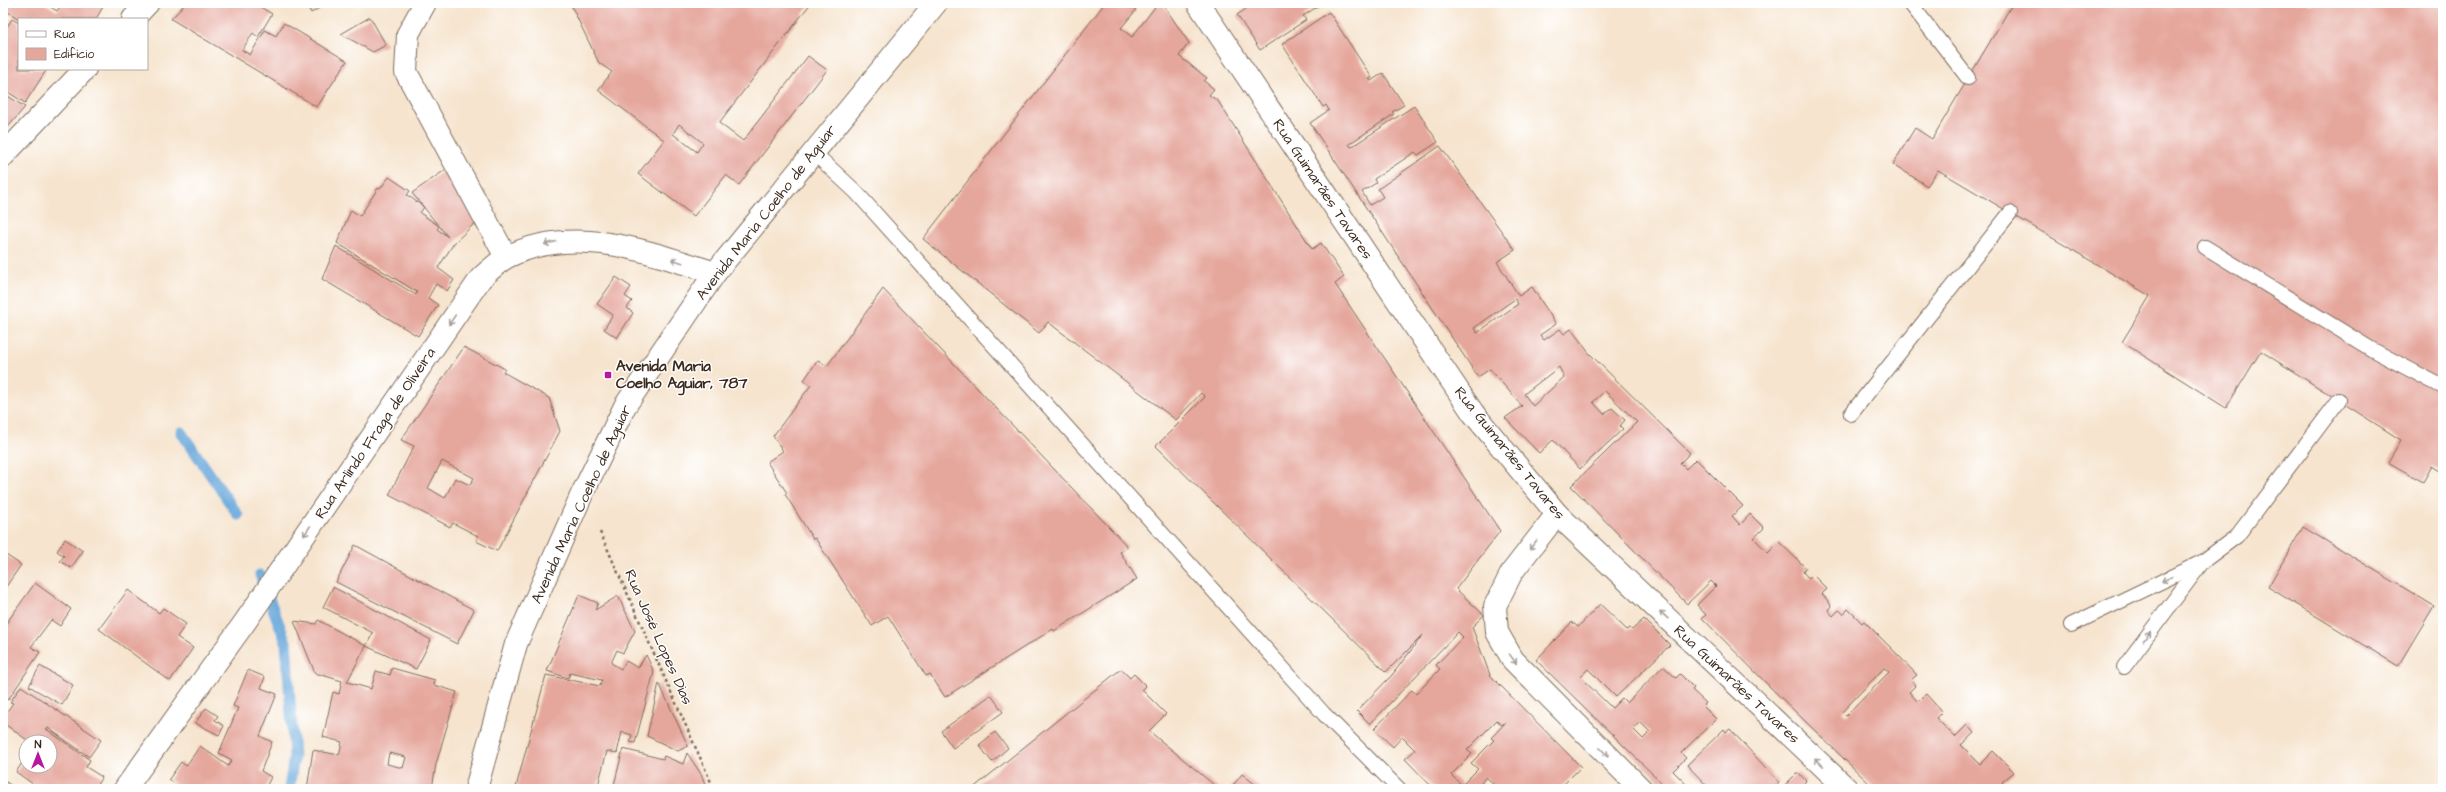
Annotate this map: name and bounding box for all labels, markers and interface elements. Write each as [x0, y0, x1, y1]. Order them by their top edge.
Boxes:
legend [18, 18, 148, 70]
text: Rua [54, 26, 75, 43]
text: Edifício [54, 46, 94, 63]
street label: Rua Guimarães Tavares [1268, 115, 1378, 264]
street label: Avenida Maria Coelho de Aguiar [691, 120, 842, 305]
one-way arrow [544, 240, 557, 247]
one-way arrow [671, 257, 684, 264]
one-way arrow [448, 315, 456, 326]
street label: Rua Arlindo Fraga de Oliveira [310, 343, 442, 524]
place label: Avenida Maria Coelho Aguiar, 787 [616, 356, 748, 396]
marker: Avenida Maria Coelho Aguiar, 787 [603, 370, 613, 380]
street label: Rua Guimarães Tavares [1449, 382, 1570, 525]
street label: Avenida Maria Coelho de Aguiar [526, 401, 638, 607]
one-way arrow [303, 526, 311, 537]
one-way arrow [1529, 539, 1537, 550]
street label: Rua José Lopes Dias [619, 566, 698, 709]
one-way arrow [2161, 576, 2173, 583]
one-way arrow [1659, 610, 1669, 620]
street label: Rua Guimarães Tavares [1669, 620, 1805, 749]
one-way arrow [2143, 630, 2151, 641]
one-way arrow [1509, 653, 1517, 664]
north arrow [18, 734, 58, 774]
text: N [35, 737, 42, 752]
one-way arrow [1599, 747, 1609, 757]
one-way arrow [1814, 757, 1824, 767]

